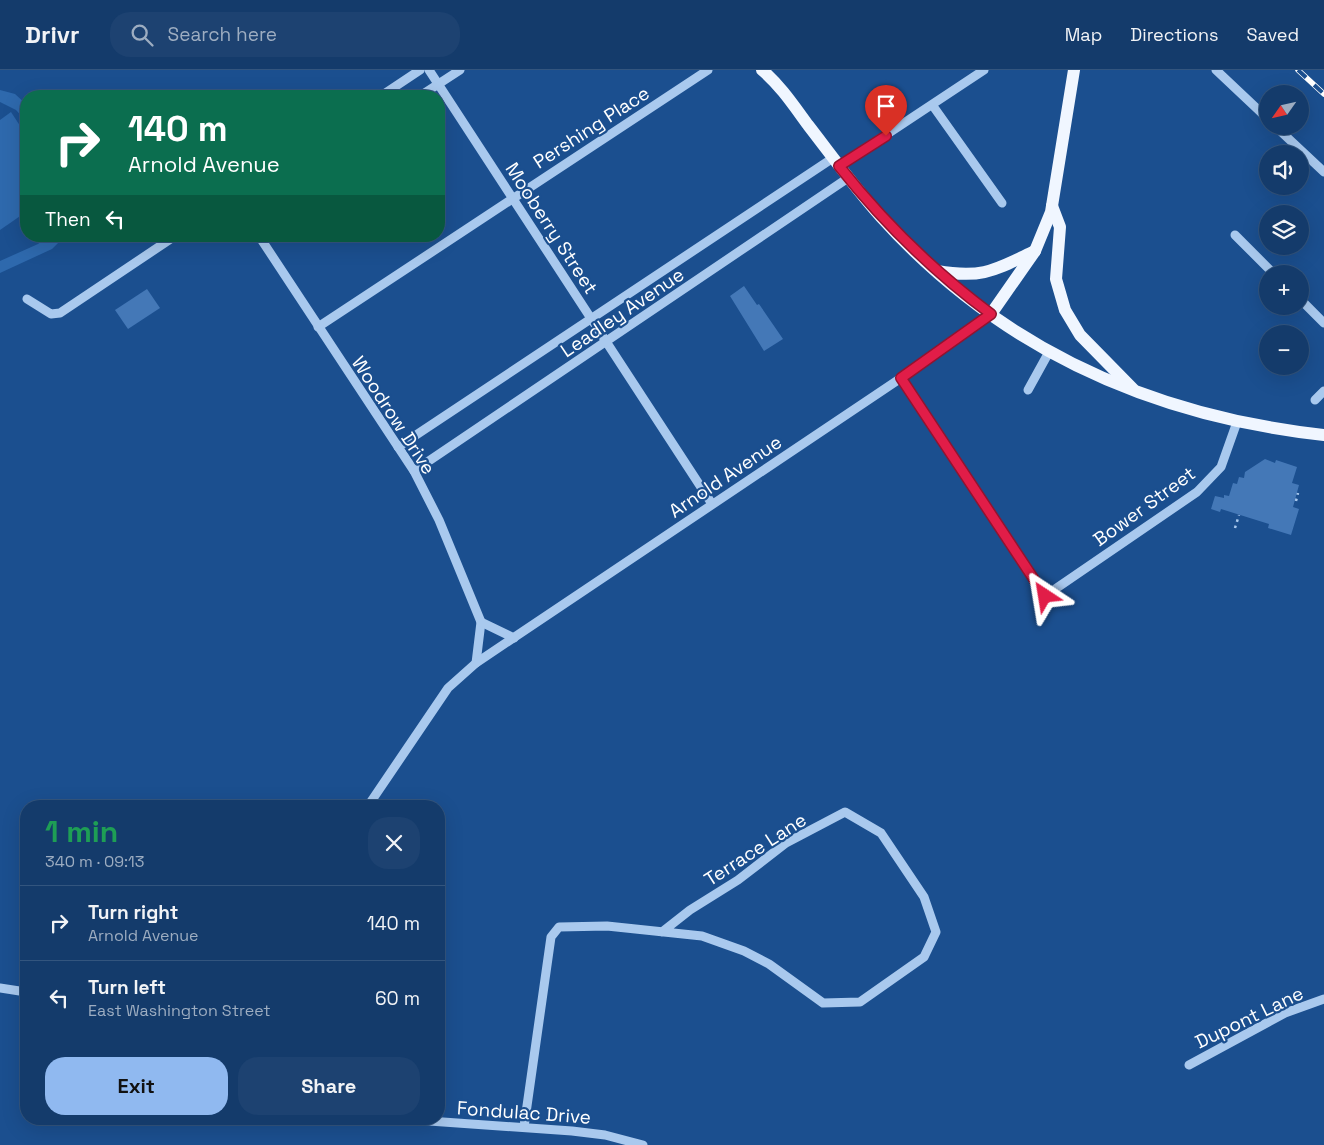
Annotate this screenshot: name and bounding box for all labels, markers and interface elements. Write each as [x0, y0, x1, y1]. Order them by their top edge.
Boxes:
search box [110, 12, 460, 57]
text: Drivr [25, 19, 80, 50]
icon: search [128, 21, 156, 49]
text: Search here [168, 22, 277, 47]
text: Map [1065, 23, 1102, 46]
text: Directions [1130, 23, 1219, 46]
text: Saved [1247, 23, 1299, 46]
street label: Pershing Place [528, 81, 654, 174]
pin [865, 85, 907, 136]
north arrow [1259, 85, 1309, 135]
map controls [1259, 85, 1309, 375]
icon: arrive [872, 92, 900, 120]
text: 140 m [128, 107, 228, 151]
icon: right [45, 110, 110, 175]
button: sound [1259, 145, 1309, 195]
text: Arnold Avenue [128, 150, 280, 178]
street label: Mooberry Street [500, 158, 604, 299]
icon: left [101, 205, 129, 233]
button: layers [1259, 205, 1309, 255]
text: Then [45, 207, 91, 232]
street label: Leadley Avenue [556, 262, 689, 363]
button: + [1259, 265, 1309, 315]
button: − [1259, 325, 1309, 375]
street label: Woodrow Drive [346, 351, 441, 479]
street label: Arnold Avenue [664, 429, 787, 523]
street label: Bower Street [1088, 461, 1200, 552]
position arrow [1018, 569, 1070, 621]
street label: Terrace Lane [699, 807, 811, 892]
text: 1 min [45, 812, 118, 851]
button: close [368, 817, 420, 869]
text: 340 m · 09:13 [45, 851, 144, 872]
text: Turn right [88, 900, 178, 925]
icon: right [45, 909, 73, 937]
text: 140 m [367, 911, 420, 936]
text: Arnold Avenue [88, 925, 198, 946]
text: Turn left [88, 975, 166, 1000]
street label: Dupont Lane [1191, 980, 1307, 1054]
icon: left [45, 984, 73, 1012]
text: 60 m [375, 986, 420, 1011]
text: East Washington Street [88, 1000, 271, 1021]
button: Exit [45, 1057, 228, 1115]
button: Share [238, 1057, 420, 1115]
street label: Fondulac Drive [456, 1095, 592, 1130]

